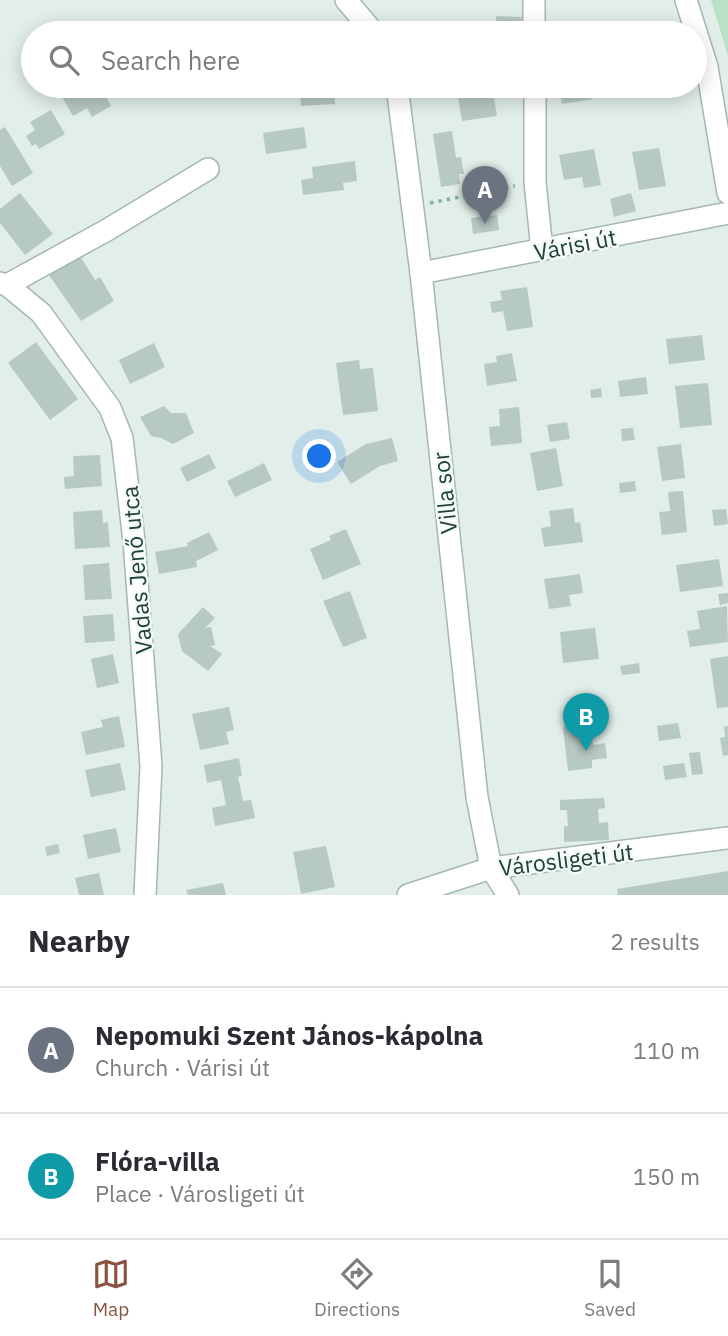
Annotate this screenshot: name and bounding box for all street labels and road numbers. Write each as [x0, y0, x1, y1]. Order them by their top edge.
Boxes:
street label: Várisi út [531, 221, 619, 267]
street label: Villa sor [425, 450, 463, 536]
street label: Vadas Jenő utca [114, 485, 158, 655]
street label: Városligeti út [497, 836, 635, 882]

